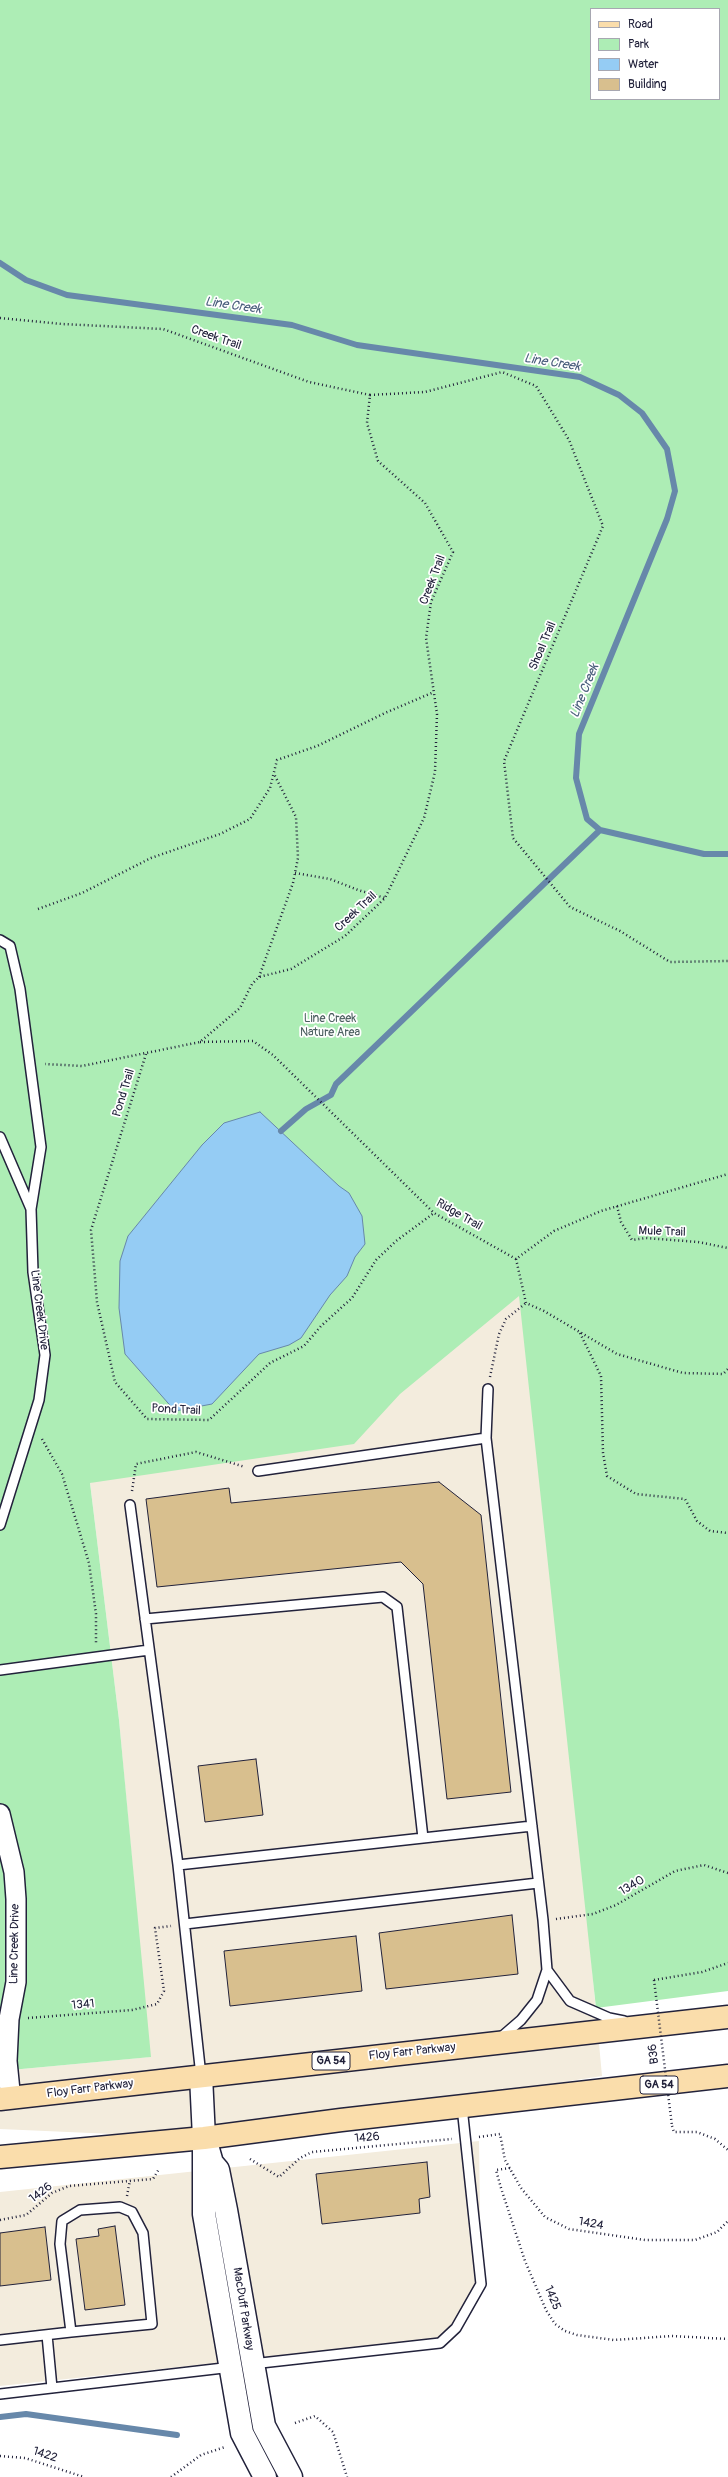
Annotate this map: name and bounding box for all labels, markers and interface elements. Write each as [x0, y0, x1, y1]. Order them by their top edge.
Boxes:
legend [590, 8, 720, 100]
text: Road [628, 17, 653, 32]
text: Park [628, 37, 649, 52]
text: Water [628, 57, 659, 72]
text: Building [628, 77, 667, 92]
water label: Line Creek [204, 294, 262, 318]
street label: Creek Trail [189, 323, 243, 353]
water label: Line Creek [523, 351, 581, 375]
street label: Creek Trail [417, 553, 449, 607]
street label: Shoal Trail [526, 620, 560, 672]
water label: Line Creek [567, 662, 603, 720]
street label: Creek Trail [332, 889, 380, 935]
park label: Line Creek Nature Area [300, 1012, 360, 1040]
street label: Pond Trail [110, 1067, 138, 1119]
street label: Ridge Trail [433, 1196, 485, 1234]
street label: Mule Trail [638, 1224, 686, 1240]
street label: Line Creek Drive [27, 1269, 51, 1351]
street label: Pond Trail [151, 1402, 201, 1418]
street label: 1340 [617, 1873, 647, 1899]
street label: Line Creek Drive [7, 1904, 23, 1984]
street label: 1341 [71, 1997, 95, 2013]
street label: Floy Farr Parkway [368, 2040, 456, 2064]
street label: B36 [646, 2043, 662, 2065]
road number: GA 54 [312, 2052, 350, 2070]
road number: GA 54 [640, 2076, 678, 2094]
street label: Floy Farr Parkway [46, 2077, 134, 2101]
street label: 1426 [354, 2130, 380, 2146]
street label: 1426 [27, 2180, 55, 2206]
street label: 1424 [577, 2215, 605, 2233]
street label: MacDuff Parkway [229, 2266, 257, 2352]
street label: 1425 [541, 2284, 563, 2312]
street label: 1422 [31, 2444, 59, 2466]

